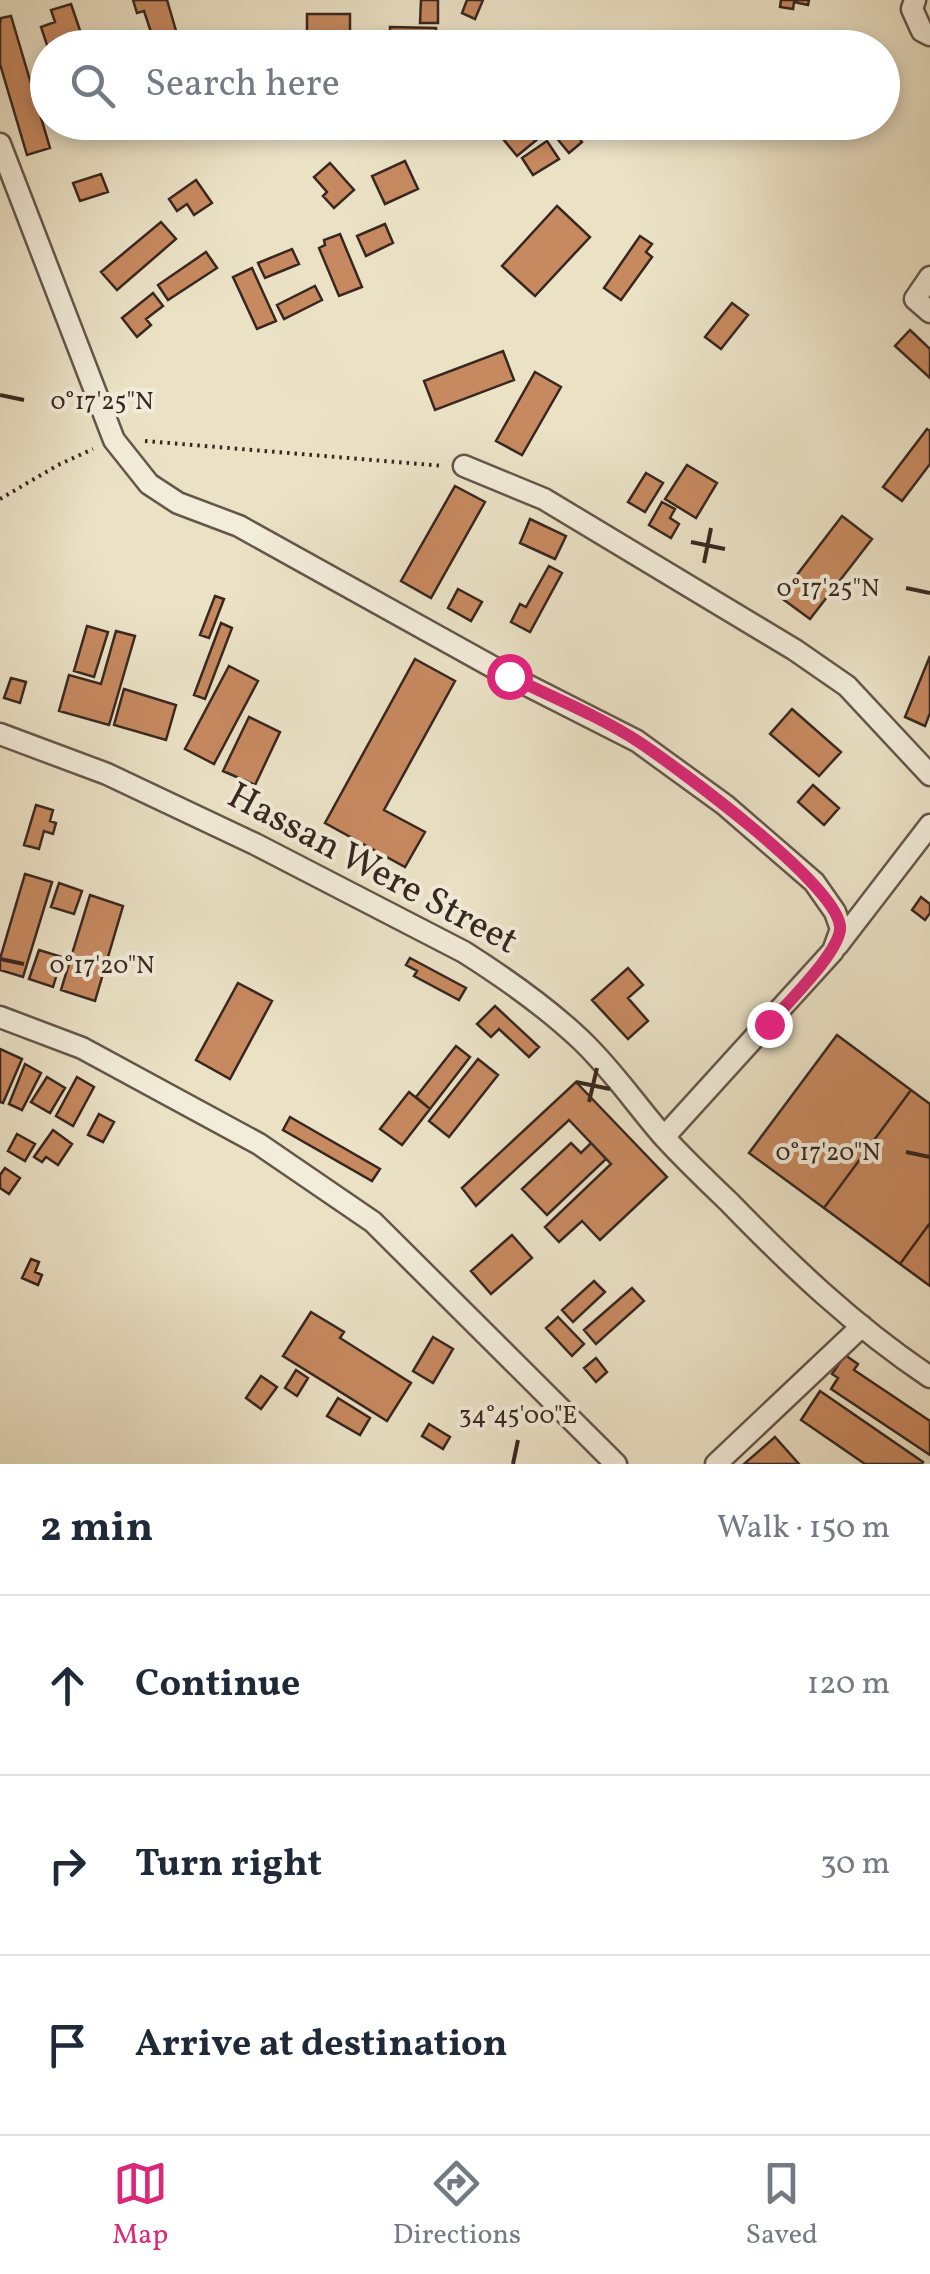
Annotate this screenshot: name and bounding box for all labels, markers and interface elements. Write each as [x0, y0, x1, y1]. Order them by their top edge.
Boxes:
search box [30, 30, 900, 140]
icon: search [65, 58, 120, 113]
text: Search here [145, 59, 340, 112]
text: 0°17'25"N [51, 385, 153, 420]
text: 0°17'25"N [777, 572, 879, 607]
route start [487, 654, 533, 700]
street label: Hassan Were Street [217, 771, 527, 969]
text: 0°17'20"N [49, 949, 155, 984]
route end [747, 1002, 793, 1048]
text: 0°17'20"N [775, 1136, 881, 1171]
text: 34°45'00"E [459, 1399, 577, 1434]
text: 2 min [40, 1500, 153, 1559]
text: Walk · 150 m [717, 1507, 890, 1551]
icon: ahead [40, 1658, 95, 1713]
text: Continue [135, 1659, 300, 1712]
text: 120 m [807, 1663, 890, 1707]
icon: right [40, 1838, 95, 1893]
text: Turn right [135, 1839, 322, 1892]
text: 30 m [820, 1843, 890, 1887]
icon: arrive [40, 2018, 95, 2073]
text: Arrive at destination [135, 2019, 508, 2072]
tab: Map [112, 2156, 168, 2255]
tab: Directions [393, 2156, 521, 2255]
tab: Saved [746, 2156, 818, 2255]

